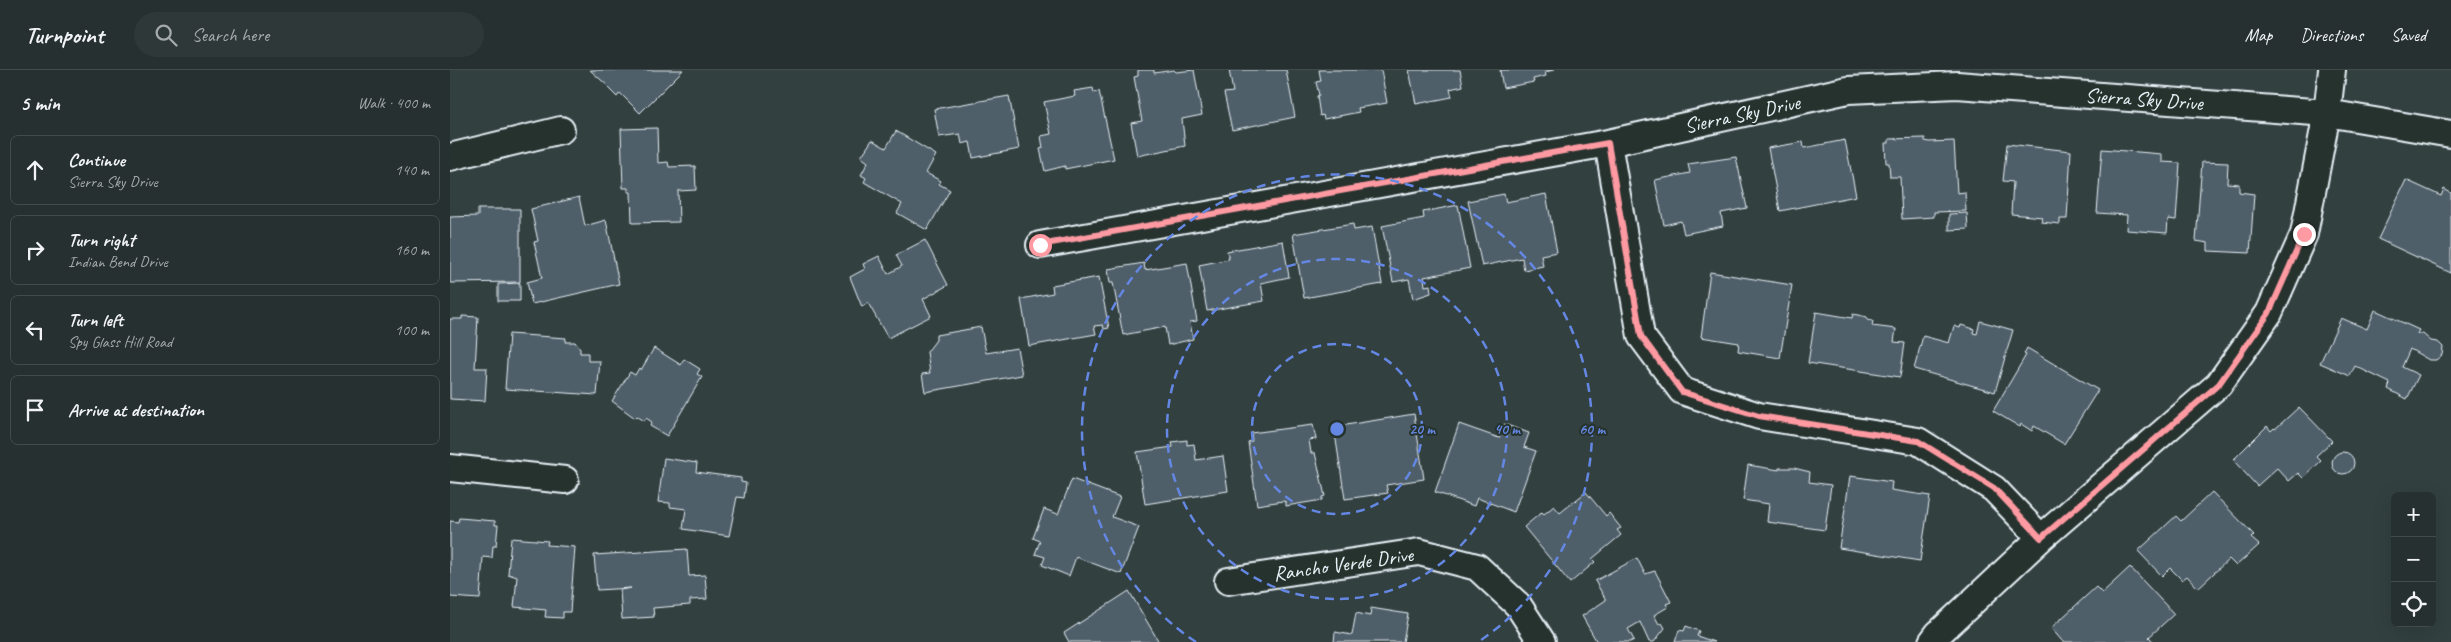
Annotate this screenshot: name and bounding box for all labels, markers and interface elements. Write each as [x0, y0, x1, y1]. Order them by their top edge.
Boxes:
search box [134, 12, 484, 57]
text: Turnpoint [25, 20, 104, 50]
icon: search [152, 21, 180, 49]
text: Search here [192, 23, 269, 47]
text: Map [2245, 24, 2272, 46]
text: Directions [2300, 24, 2363, 46]
text: Saved [2391, 24, 2426, 46]
street label: Sierra Sky Drive [2084, 82, 2205, 116]
street label: Sierra Sky Drive [1682, 89, 1803, 139]
text: 5 min [20, 90, 60, 116]
text: Walk · 400 m [358, 93, 430, 113]
text: Continue [68, 148, 125, 172]
icon: ahead [21, 156, 49, 184]
text: 140 m [395, 160, 429, 180]
text: Sierra Sky Drive [68, 172, 158, 192]
route end [2293, 223, 2316, 246]
text: Turn right [68, 228, 135, 252]
route start [1029, 234, 1052, 257]
icon: right [21, 236, 49, 264]
text: 160 m [395, 240, 429, 260]
text: Indian Bend Drive [68, 252, 168, 272]
text: Turn left [68, 308, 123, 332]
icon: left [21, 316, 49, 344]
text: 100 m [395, 320, 429, 340]
text: Spy Glass Hill Road [68, 332, 172, 352]
icon: arrive [21, 396, 49, 424]
text: Arrive at destination [68, 398, 204, 422]
centre of rings [1328, 420, 1346, 438]
text: 20 m [1409, 420, 1436, 439]
text: 40 m [1494, 420, 1521, 439]
text: 60 m [1579, 420, 1606, 439]
map controls [2391, 492, 2436, 627]
button: + [2391, 492, 2436, 537]
button: − [2391, 537, 2436, 582]
street label: Rancho Verde Drive [1272, 541, 1416, 587]
button: locate [2391, 582, 2436, 627]

